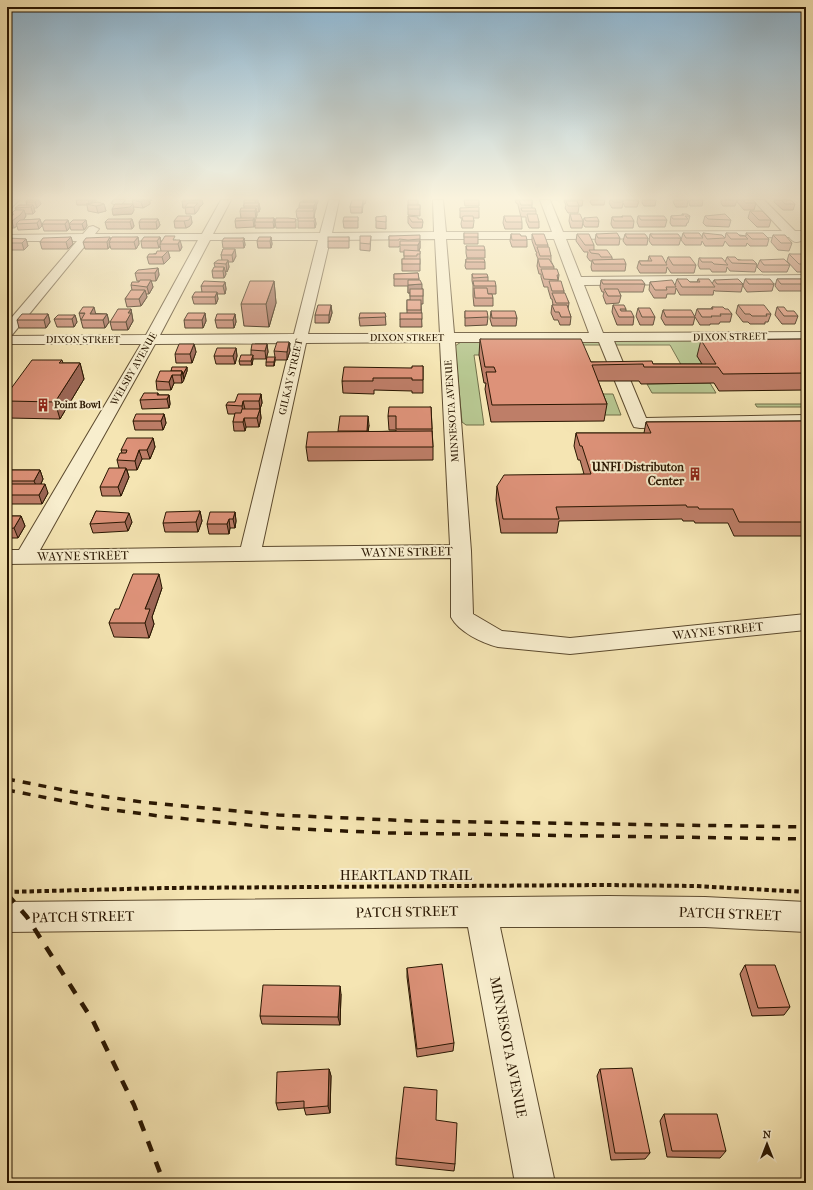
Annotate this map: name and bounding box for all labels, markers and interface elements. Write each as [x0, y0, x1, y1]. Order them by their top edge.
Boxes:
street label: WELSBY AVENUE [108, 330, 160, 409]
street label: DIXON STREET [693, 330, 768, 344]
street label: DIXON STREET [370, 332, 445, 344]
street label: DIXON STREET [46, 334, 121, 346]
street label: GILKAY STREET [276, 338, 306, 416]
street label: MINNESOTA AVENUE [442, 359, 462, 463]
building icon: Point Bowl [35, 397, 51, 413]
place label: Point Bowl [54, 399, 101, 411]
place label: UNFI Distributon Center [591, 460, 685, 488]
building icon: UNFI Distributon Center [687, 466, 703, 482]
street label: WAYNE STREET [360, 544, 454, 560]
street label: WAYNE STREET [36, 548, 130, 564]
street label: WAYNE STREET [671, 619, 765, 643]
street label: HEARTLAND TRAIL [340, 867, 473, 884]
street label: PATCH STREET [355, 903, 459, 921]
street label: PATCH STREET [678, 904, 782, 924]
street label: PATCH STREET [31, 908, 135, 926]
street label: MINNESOTA AVENUE [486, 975, 530, 1119]
north arrow [747, 1124, 787, 1164]
text: N [763, 1128, 772, 1141]

